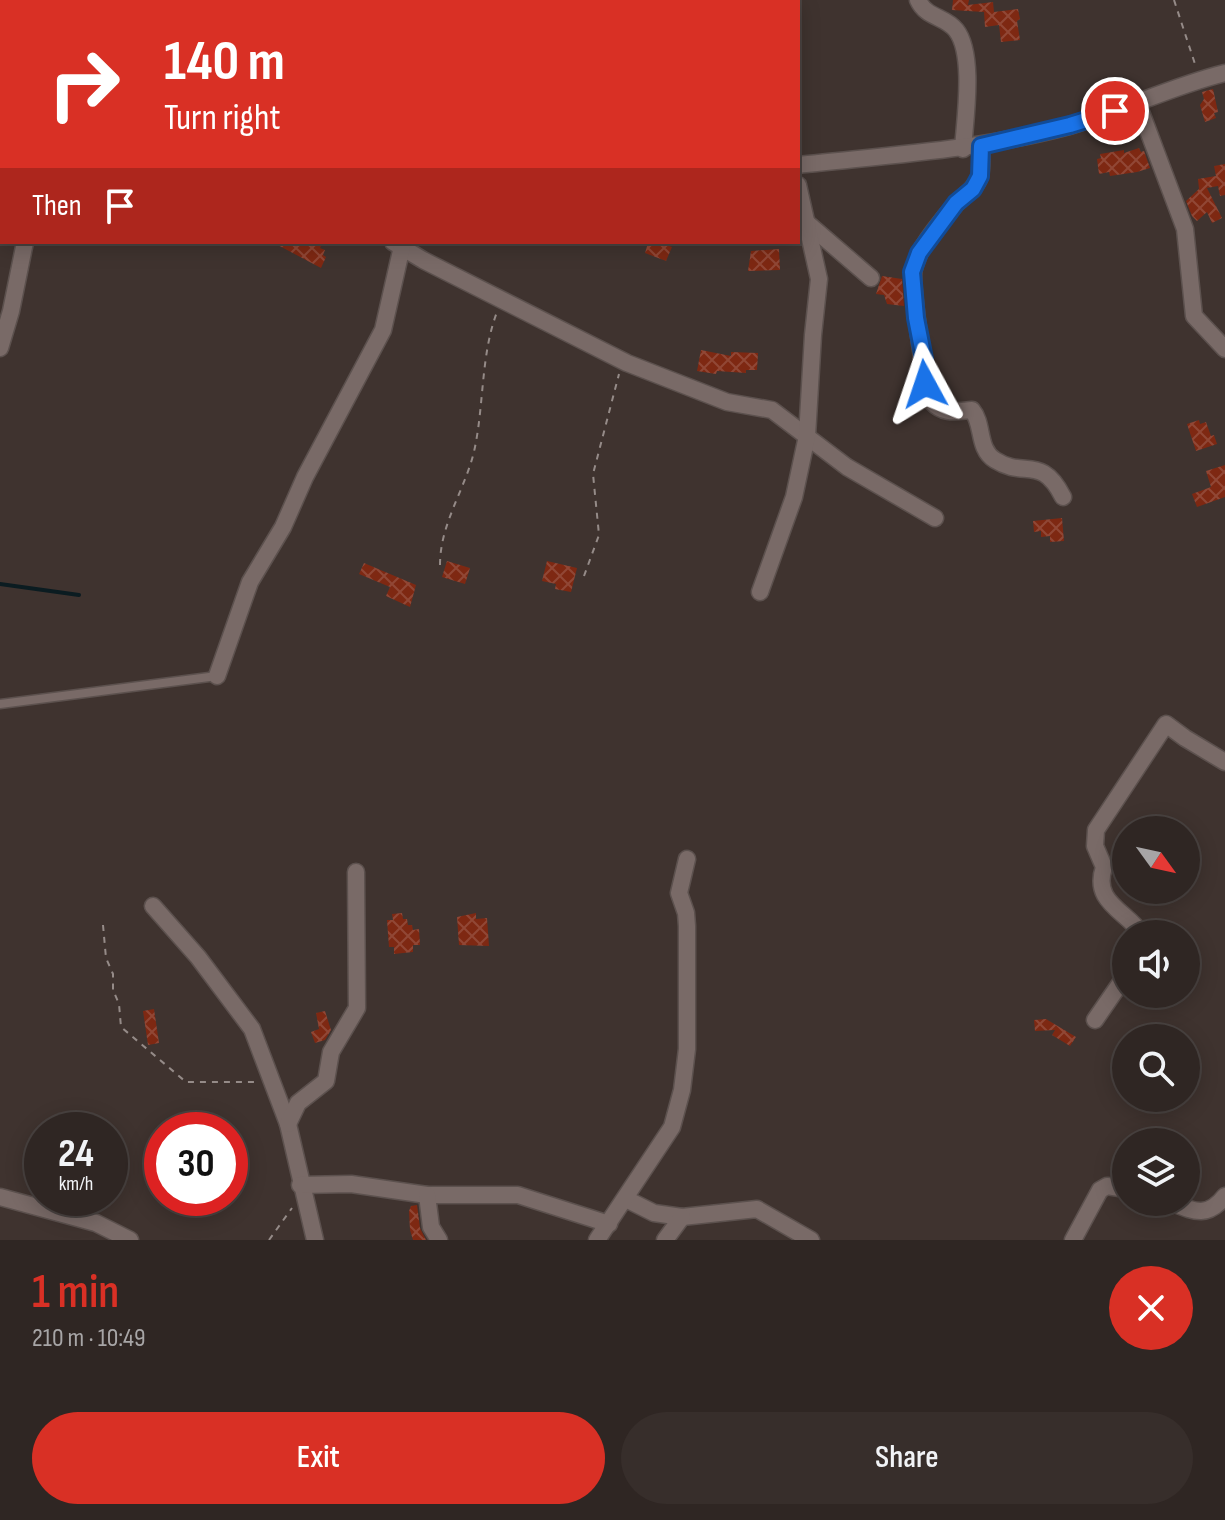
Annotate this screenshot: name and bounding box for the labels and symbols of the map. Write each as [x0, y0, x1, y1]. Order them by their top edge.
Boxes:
pin [1081, 77, 1149, 145]
position arrow [883, 342, 967, 426]
north arrow [1112, 816, 1200, 904]
speed limit sign: 30 [144, 1112, 248, 1216]

